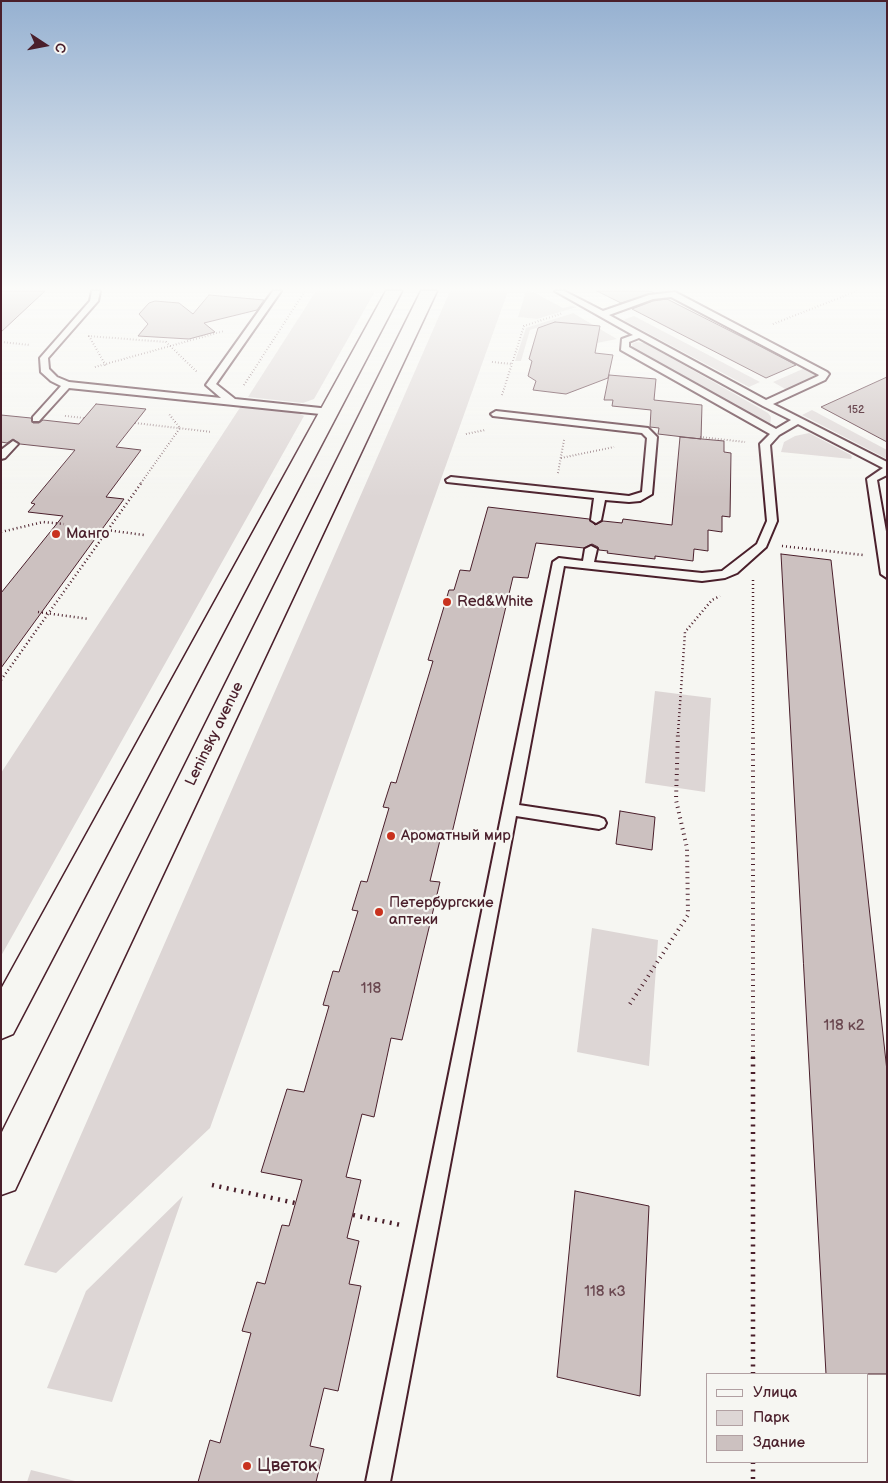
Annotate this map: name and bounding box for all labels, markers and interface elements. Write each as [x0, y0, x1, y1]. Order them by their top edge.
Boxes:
north arrow [20, 20, 70, 70]
text: С [51, 42, 69, 54]
house number: 152 [847, 403, 865, 417]
place label: Манго [66, 525, 109, 543]
marker: Манго [50, 528, 62, 540]
place label: Red&White [457, 593, 533, 611]
marker: Red&White [441, 596, 453, 608]
street label: Leninsky avenue [182, 679, 248, 789]
place label: Ароматный мир [401, 827, 511, 845]
marker: Ароматный мир [385, 830, 397, 842]
place label: Петербургские аптеки [389, 894, 494, 929]
marker: Петербургские аптеки [373, 906, 385, 918]
house number: 118 [361, 980, 381, 998]
house number: 118 к2 [823, 1017, 865, 1035]
house number: 118 к3 [584, 1283, 626, 1301]
legend [706, 1373, 868, 1463]
text: Улица [753, 1383, 797, 1402]
text: Парк [753, 1408, 790, 1427]
text: Здание [753, 1433, 805, 1452]
place label: Цветок [257, 1455, 317, 1477]
marker: Цветок [241, 1460, 253, 1472]

